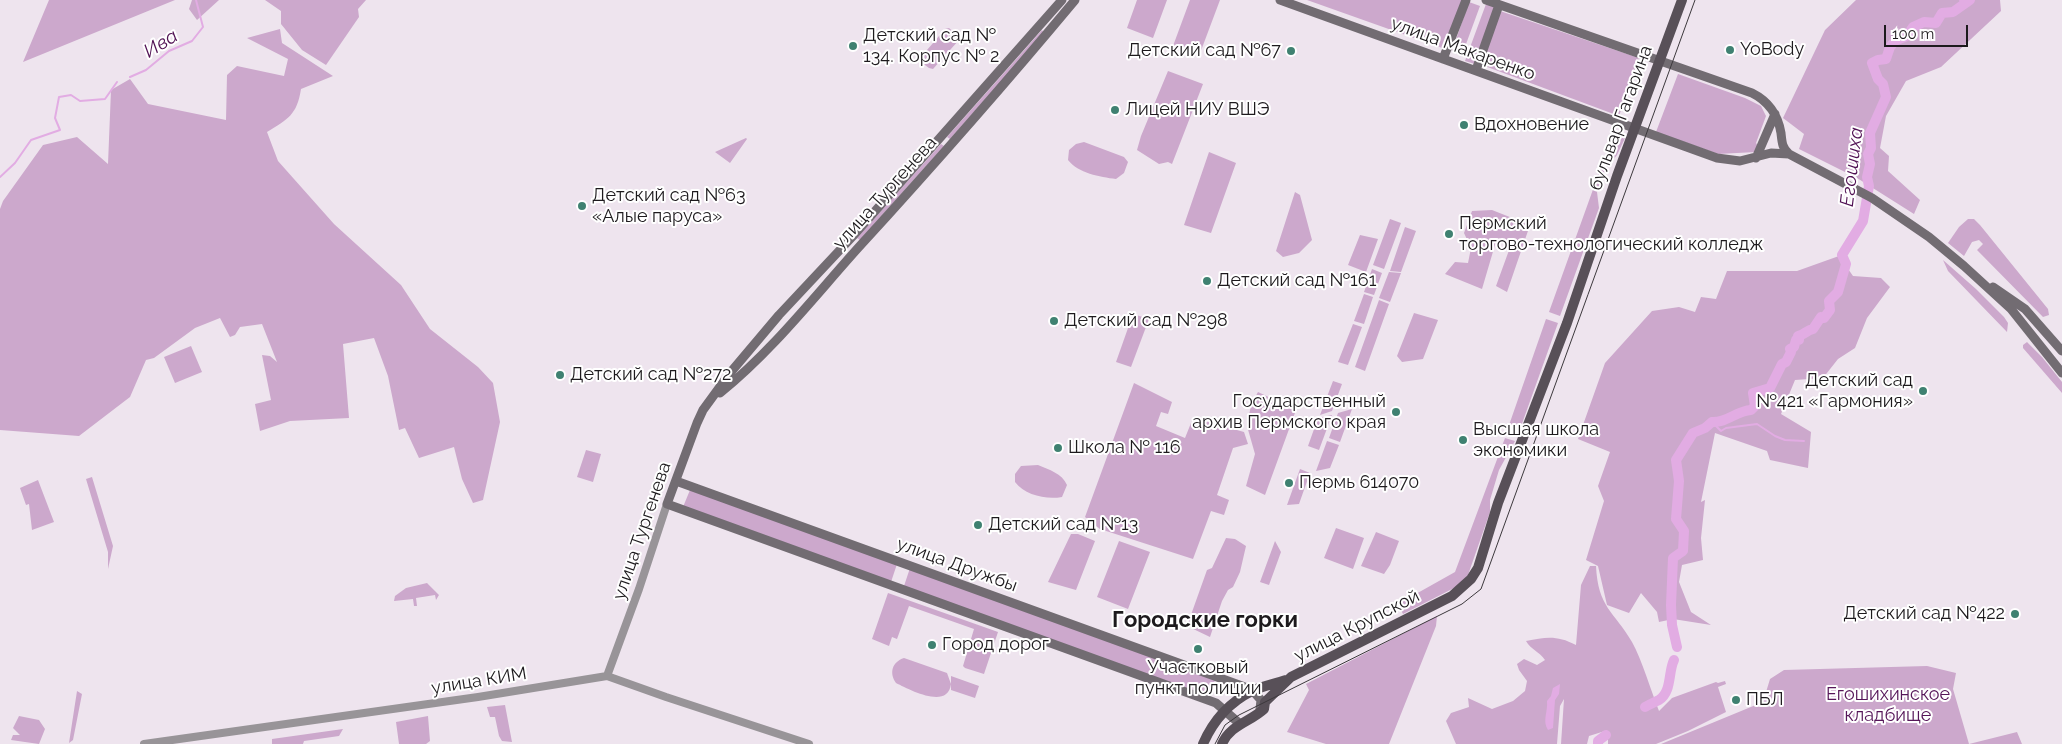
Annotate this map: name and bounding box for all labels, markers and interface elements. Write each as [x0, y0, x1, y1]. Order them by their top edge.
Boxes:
street label: улица Макаренко [1388, 13, 1538, 85]
scale bar [1887, 15, 1971, 47]
water label: Ива [140, 25, 182, 63]
place label: Детский сад № 134. Корпус № 2 [863, 25, 999, 68]
text: 100 m [1892, 25, 1934, 43]
place label: YoBody [1740, 39, 1804, 61]
marker: Детский сад № 134. Корпус № 2 [847, 40, 859, 52]
place label: Детский сад №67 [1127, 40, 1281, 62]
street label: бульвар Гагарина [1585, 43, 1657, 193]
marker: YoBody [1724, 44, 1736, 56]
marker: Детский сад №67 [1285, 45, 1297, 57]
place label: Лицей НИУ ВШЭ [1125, 99, 1270, 121]
marker: Лицей НИУ ВШЭ [1109, 104, 1121, 116]
place label: Вдохновение [1474, 114, 1589, 136]
marker: Вдохновение [1458, 119, 1470, 131]
water label: Егошиха [1836, 126, 1868, 208]
street label: улица Тургенева [829, 132, 941, 254]
place label: Детский сад №63 «Алые паруса» [592, 185, 746, 228]
marker: Детский сад №63 «Алые паруса» [576, 200, 588, 212]
place label: Пермский торгово-технологический колледж [1459, 213, 1763, 255]
marker: Пермский торгово-технологический колледж [1443, 228, 1455, 240]
place label: Детский сад №161 [1217, 270, 1376, 292]
marker: Детский сад №161 [1201, 275, 1213, 287]
place label: Детский сад №298 [1064, 310, 1228, 332]
marker: Детский сад №298 [1048, 315, 1060, 327]
place label: Детский сад №272 [570, 364, 731, 386]
marker: Детский сад №272 [554, 369, 566, 381]
place label: Детский сад №421 «Гармония» [1756, 370, 1913, 412]
marker: Детский сад №421 «Гармония» [1917, 385, 1929, 397]
place label: Государственный архив Пермского края [1192, 391, 1386, 434]
marker: Государственный архив Пермского края [1390, 406, 1402, 418]
place label: Высшая школа экономики [1473, 419, 1599, 462]
marker: Высшая школа экономики [1457, 434, 1469, 446]
place label: Школа № 116 [1068, 437, 1181, 459]
marker: Школа № 116 [1052, 442, 1064, 454]
street label: улица Тургенева [608, 459, 676, 603]
place label: Пермь 614070 [1299, 472, 1419, 494]
marker: Пермь 614070 [1283, 477, 1295, 489]
place label: Детский сад №13 [988, 514, 1138, 536]
marker: Детский сад №13 [972, 519, 984, 531]
street label: улица Дружбы [894, 533, 1020, 597]
street label: улица Крупской [1291, 585, 1423, 667]
place label: Детский сад №422 [1843, 603, 2005, 625]
district label: Городские горки [1112, 607, 1298, 633]
marker: Детский сад №422 [2009, 608, 2021, 620]
place label: Город дорог [942, 634, 1049, 656]
marker: Город дорог [926, 639, 938, 651]
marker: Участковый пункт полиции [1192, 643, 1204, 655]
place label: Участковый пункт полиции [1135, 657, 1261, 700]
street label: улица КИМ [430, 663, 528, 699]
park label: Егошихинское кладбище [1826, 684, 1950, 726]
place label: ПБЛ [1746, 689, 1784, 711]
marker: ПБЛ [1730, 694, 1742, 706]

